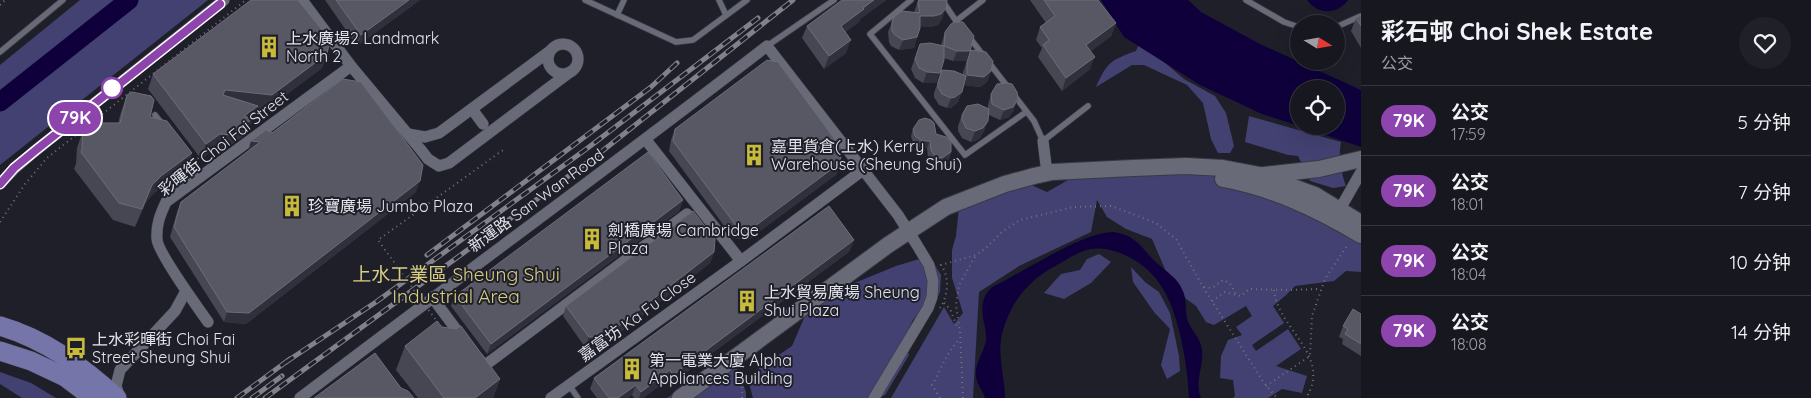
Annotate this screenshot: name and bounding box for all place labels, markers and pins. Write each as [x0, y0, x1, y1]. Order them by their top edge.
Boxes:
place label: 上水廣場2 Landmark North 2 [286, 28, 439, 66]
building icon: 上水廣場2 Landmark North 2 [256, 34, 282, 60]
unlabelled marker [101, 77, 123, 99]
place label: 嘉里貨倉(上水) Kerry Warehouse (Sheung Shui) [771, 136, 962, 174]
building icon: 嘉里貨倉(上水) Kerry Warehouse (Sheung Shui) [741, 142, 767, 168]
building icon: 珍寶廣場 Jumbo Plaza [279, 193, 305, 219]
place label: 珍寶廣場 Jumbo Plaza [308, 196, 473, 216]
place label: 劍橋廣場 Cambridge Plaza [608, 220, 759, 258]
building icon: 劍橋廣場 Cambridge Plaza [579, 226, 605, 252]
place label: 上水貿易廣場 Sheung Shui Plaza [764, 282, 920, 320]
building icon: 上水貿易廣場 Sheung Shui Plaza [734, 288, 760, 314]
place label: 上水彩暉街 Choi Fai Street Sheung Shui [92, 329, 235, 367]
bus stop icon: 上水彩暉街 Choi Fai Street Sheung Shui [63, 335, 89, 361]
place label: 第一電業大廈 Alpha Appliances Building [649, 350, 793, 388]
building icon: 第一電業大廈 Alpha Appliances Building [619, 356, 645, 382]

